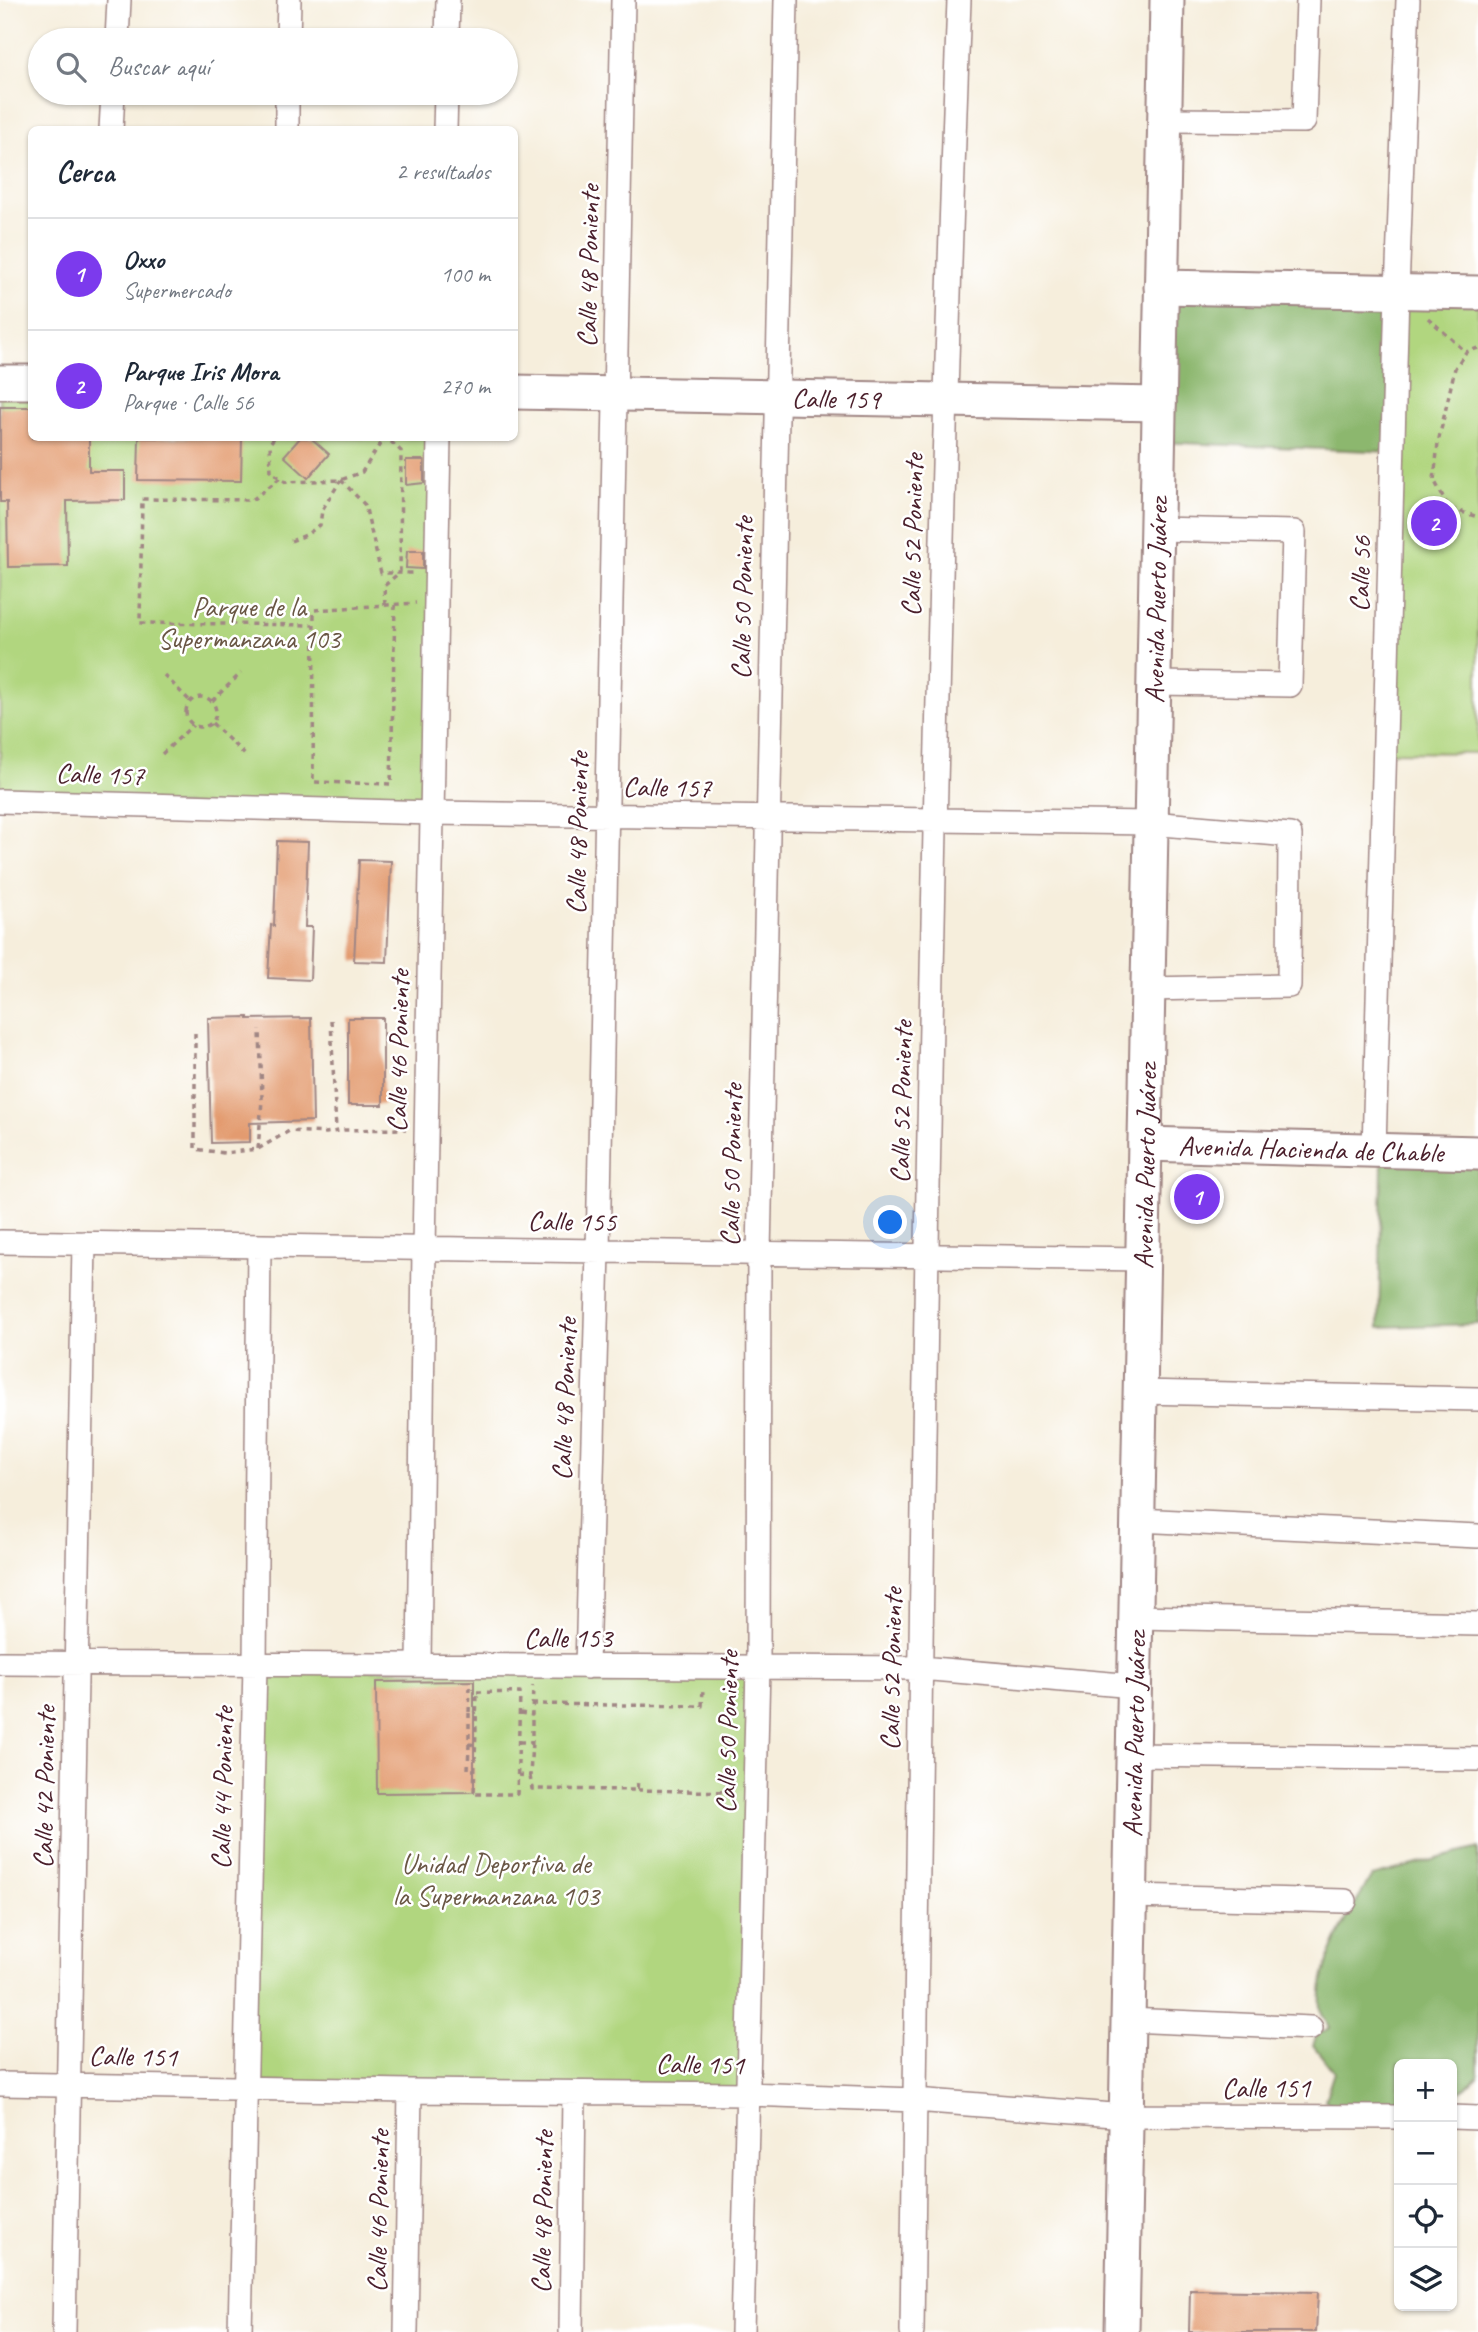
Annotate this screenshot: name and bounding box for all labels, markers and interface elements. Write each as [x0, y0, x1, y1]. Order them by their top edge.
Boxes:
search box [28, 28, 518, 105]
icon: search [52, 48, 90, 86]
text: Buscar aquí [108, 50, 210, 83]
text: Cerca [56, 153, 114, 191]
text: 2 resultados [396, 157, 490, 186]
street label: Calle 48 Poniente [569, 182, 607, 348]
text: Oxxo [123, 243, 164, 276]
text: 1 [74, 260, 84, 289]
text: 100 m [441, 260, 490, 289]
text: Supermercado [123, 276, 231, 305]
text: Parque Iris Mora [123, 355, 279, 388]
text: 2 [74, 372, 84, 401]
text: 270 m [441, 372, 490, 401]
street label: Calle 159 [791, 380, 883, 416]
text: Parque · Calle 56 [123, 388, 254, 417]
street label: Calle 52 Poniente [893, 451, 931, 617]
street label: Avenida Puerto Juárez [1136, 495, 1175, 704]
pin: 2 [1411, 497, 1457, 549]
street label: Calle 50 Poniente [723, 514, 761, 680]
street label: Calle 56 [1341, 534, 1379, 613]
park label: Parque de la Supermanzana 103 [158, 589, 343, 656]
street label: Calle 48 Poniente [558, 749, 596, 915]
street label: Calle 157 [55, 755, 146, 793]
street label: Calle 157 [622, 769, 713, 805]
street label: Calle 46 Poniente [379, 967, 417, 1133]
street label: Calle 52 Poniente [882, 1018, 920, 1184]
street label: Avenida Puerto Juárez [1125, 1061, 1164, 1269]
street label: Calle 50 Poniente [712, 1081, 750, 1247]
street label: Avenida Hacienda de Chable [1178, 1127, 1446, 1170]
pin: 1 [1174, 1171, 1220, 1223]
street label: Calle 155 [527, 1203, 618, 1239]
your location [873, 1205, 907, 1239]
street label: Calle 48 Poniente [544, 1315, 584, 1481]
street label: Calle 52 Poniente [872, 1585, 910, 1751]
street label: Calle 153 [524, 1620, 615, 1655]
street label: Avenida Puerto Juárez [1114, 1629, 1153, 1837]
street label: Calle 50 Poniente [708, 1648, 746, 1814]
street label: Calle 42 Poniente [25, 1703, 63, 1869]
street label: Calle 44 Poniente [203, 1704, 241, 1870]
park label: Unidad Deportiva de la Supermanzana 103 [393, 1846, 602, 1913]
street label: Calle 151 [88, 2038, 179, 2074]
street label: Calle 151 [655, 2046, 746, 2082]
map controls [1394, 2059, 1457, 2311]
button: + [1394, 2059, 1457, 2122]
street label: Calle 151 [1222, 2070, 1312, 2105]
button: − [1394, 2122, 1457, 2185]
street label: Calle 46 Poniente [359, 2127, 397, 2293]
street label: Calle 48 Poniente [523, 2128, 561, 2294]
button: locate [1394, 2185, 1457, 2248]
button: layers [1394, 2248, 1457, 2311]

